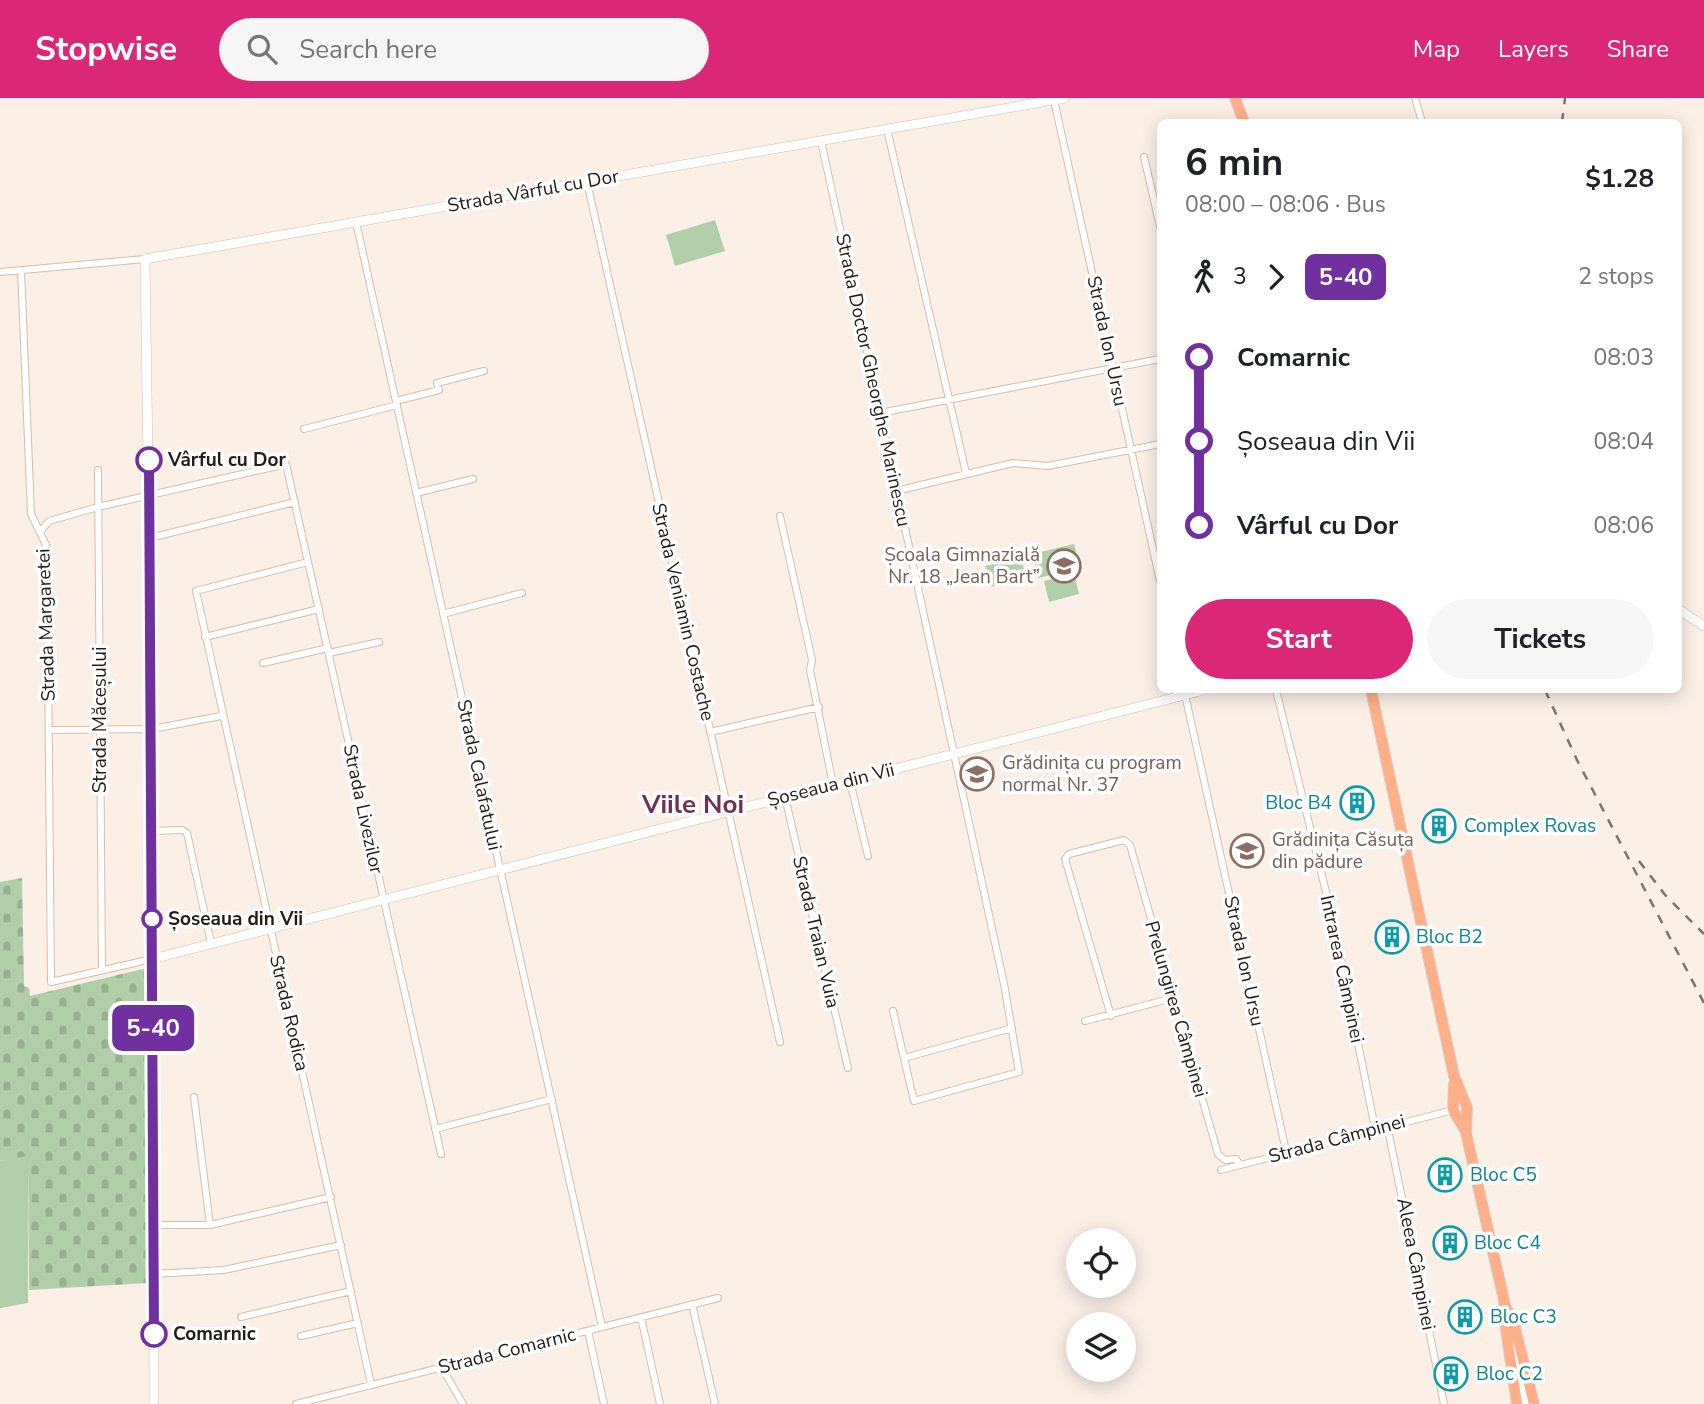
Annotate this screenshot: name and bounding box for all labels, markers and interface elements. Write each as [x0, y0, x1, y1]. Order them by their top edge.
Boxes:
search box [219, 18, 709, 81]
text: Stopwise [35, 27, 177, 72]
icon: search [243, 30, 281, 68]
text: Search here [299, 32, 437, 67]
text: Map [1413, 33, 1460, 65]
text: Layers [1498, 33, 1569, 65]
text: Share [1607, 33, 1669, 65]
text: 6 min [1185, 137, 1283, 188]
text: $1.28 [1585, 161, 1654, 196]
street label: Strada Vârful cu Dor [445, 163, 621, 219]
text: 08:00 – 08:06 · Bus [1185, 189, 1386, 220]
street label: Strada Doctor Gheorghe Marinescu [829, 231, 917, 529]
icon: walk [1185, 258, 1223, 296]
icon: forward [1257, 258, 1295, 296]
text: 3 [1233, 261, 1247, 292]
text: 5-40 [1319, 261, 1372, 293]
text: 2 stops [1578, 261, 1654, 292]
street label: Strada Ion Ursu [1081, 273, 1133, 409]
text: Comarnic [1237, 340, 1350, 375]
text: 08:03 [1594, 342, 1654, 373]
text: Șoseaua din Vii [1237, 424, 1415, 459]
text: 08:04 [1594, 426, 1654, 457]
marker: Vârful cu Dor [136, 447, 162, 473]
place label: Vârful cu Dor [167, 447, 286, 473]
street label: Strada Veniamin Costache [645, 500, 721, 724]
text: Vârful cu Dor [1237, 508, 1398, 543]
text: 08:06 [1594, 510, 1654, 541]
place label: Școala Gimnazială Nr. 18 „Jean Bart” [884, 542, 1040, 590]
school or university icon: Școala Gimnazială Nr. 18 „Jean Bart” [1045, 547, 1083, 585]
street label: Strada Margaretei [30, 548, 62, 702]
button: Start [1185, 599, 1413, 679]
button: Tickets [1427, 599, 1654, 679]
street label: Strada Măceșului [87, 647, 113, 793]
street label: Strada Calafatului [450, 697, 508, 853]
street label: Strada Livezilor [337, 742, 389, 876]
place label: Grădinița cu program normal Nr. 37 [1002, 750, 1182, 798]
school or university icon: Grădinița cu program normal Nr. 37 [958, 755, 996, 793]
street label: Șoseaua din Vii [765, 757, 897, 813]
building icon: Bloc B4 [1338, 784, 1376, 822]
district label: Viile Noi [641, 787, 744, 822]
place label: Bloc B4 [1265, 790, 1332, 816]
building icon: Complex Rovas [1420, 807, 1458, 845]
place label: Complex Rovas [1464, 813, 1596, 839]
place label: Grădinița Căsuța din pădure [1272, 827, 1414, 875]
school or university icon: Grădinița Căsuța din pădure [1228, 832, 1266, 870]
street label: Strada Traian Vuia [786, 853, 846, 1011]
street label: Strada Ion Ursu [1218, 893, 1270, 1029]
street label: Intrarea Câmpinei [1314, 893, 1370, 1045]
place label: Șoseaua din Vii [168, 906, 303, 932]
marker: Șoseaua din Vii [142, 909, 162, 929]
street label: Prelungirea Câmpinei [1138, 918, 1214, 1100]
building icon: Bloc B2 [1373, 918, 1411, 956]
place label: Bloc B2 [1416, 924, 1483, 950]
street label: Strada Rodica [263, 952, 315, 1074]
line badge: 5-40 [104, 1005, 202, 1051]
text: 5-40 [126, 1012, 180, 1044]
street label: Strada Câmpinei [1266, 1108, 1408, 1170]
building icon: Bloc C5 [1426, 1156, 1464, 1194]
place label: Bloc C5 [1470, 1162, 1537, 1188]
street label: Aleea Câmpinei [1390, 1196, 1442, 1332]
building icon: Bloc C4 [1431, 1224, 1469, 1262]
map controls [1066, 1228, 1136, 1382]
button: locate [1066, 1228, 1136, 1298]
place label: Bloc C4 [1474, 1230, 1541, 1256]
building icon: Bloc C3 [1446, 1298, 1484, 1336]
place label: Bloc C3 [1490, 1304, 1557, 1330]
button: layers [1066, 1312, 1136, 1382]
marker: Comarnic [141, 1321, 167, 1347]
place label: Comarnic [173, 1321, 256, 1347]
street label: Strada Comarnic [435, 1321, 579, 1381]
building icon: Bloc C2 [1432, 1355, 1470, 1393]
place label: Bloc C2 [1476, 1361, 1543, 1387]

